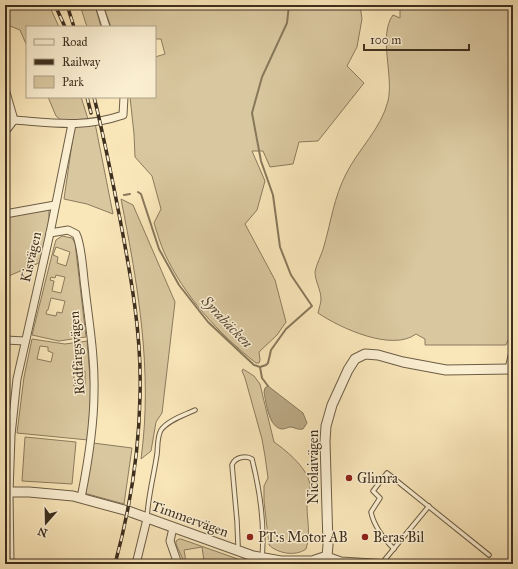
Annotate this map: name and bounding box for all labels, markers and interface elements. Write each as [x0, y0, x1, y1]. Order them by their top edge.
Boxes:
legend [26, 26, 156, 98]
scale bar [364, 26, 469, 52]
text: 100 m [370, 33, 401, 47]
text: Road [62, 35, 88, 49]
text: Railway [62, 55, 101, 69]
text: Park [62, 75, 84, 89]
street label: Kisvägen [17, 230, 45, 284]
water label: Syrabäcken [197, 291, 256, 352]
street label: Rödfärgsvägen [66, 310, 88, 395]
street label: Nicolaivägen [305, 429, 322, 504]
place label: Glimra [357, 470, 398, 487]
marker: Glimra [344, 473, 354, 483]
street label: Timmervägen [149, 497, 231, 541]
north arrow [26, 503, 66, 543]
text: N [36, 524, 49, 540]
place label: PT:s Motor AB [258, 529, 348, 546]
place label: Beras Bil [373, 529, 424, 546]
marker: PT:s Motor AB [245, 532, 255, 542]
marker: Beras Bil [360, 532, 370, 542]

